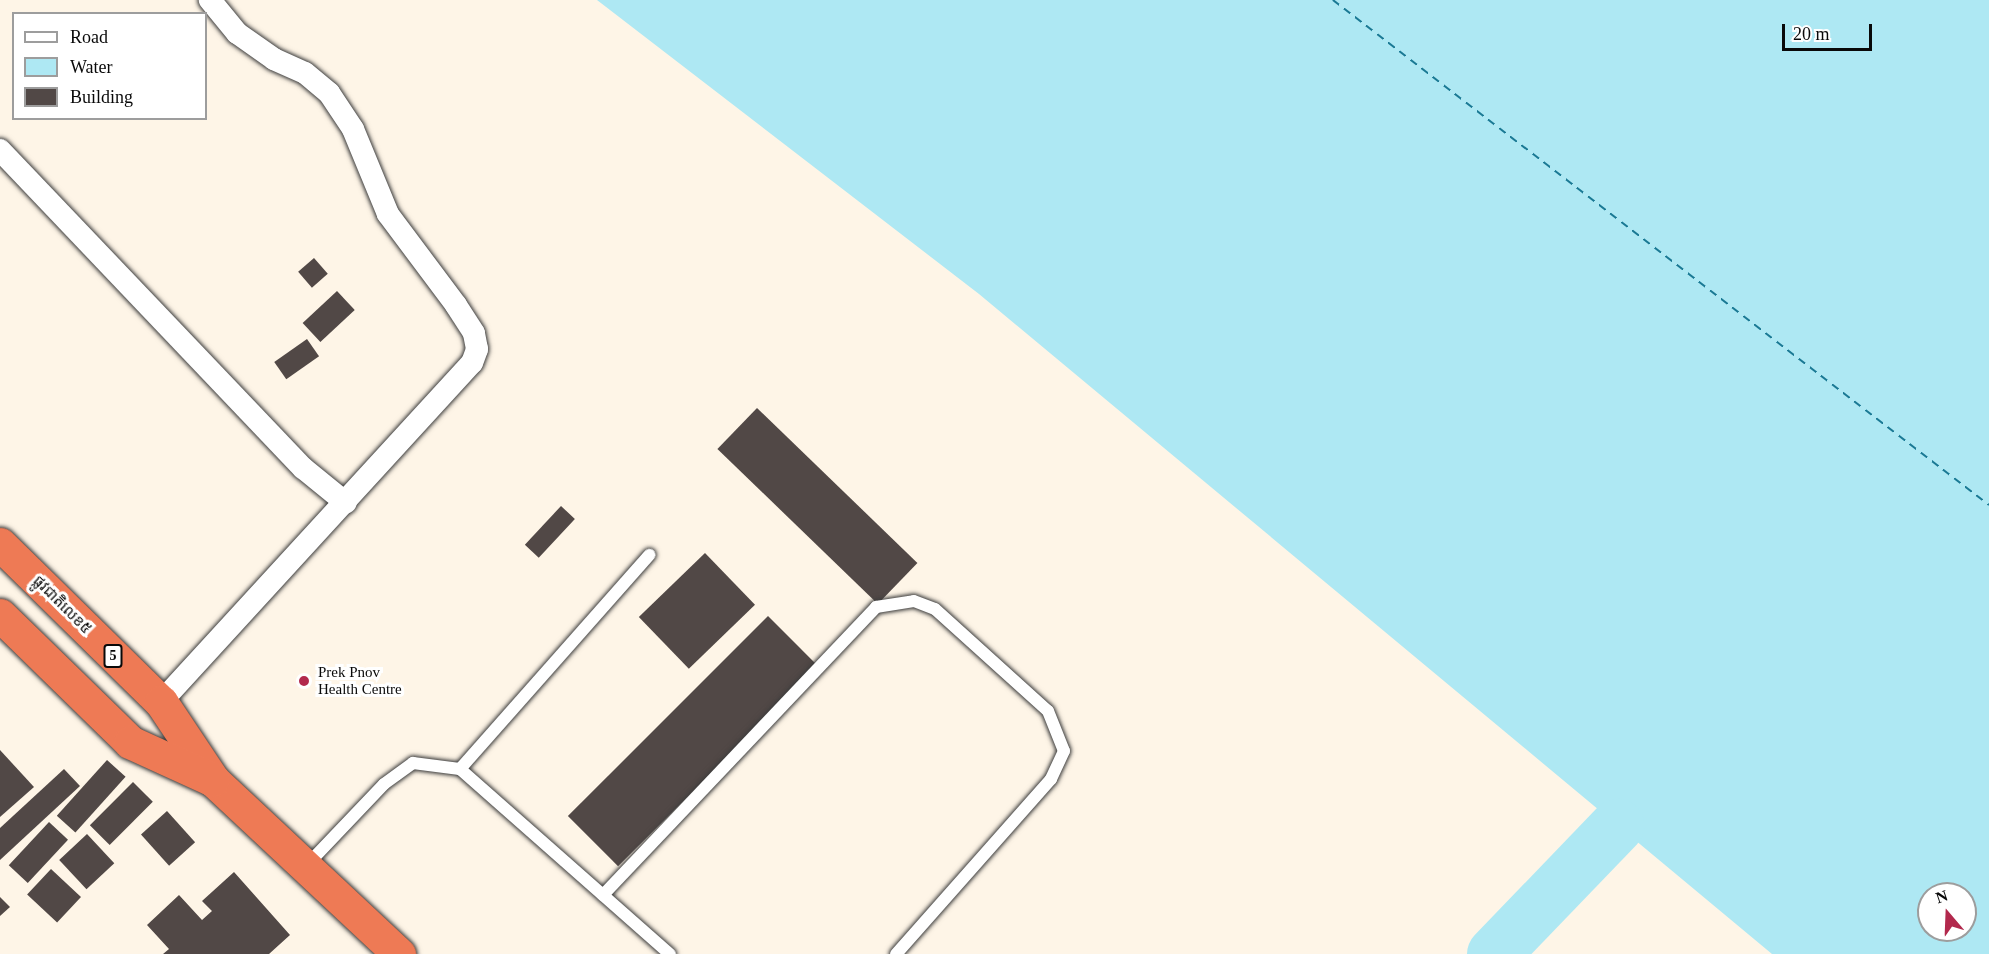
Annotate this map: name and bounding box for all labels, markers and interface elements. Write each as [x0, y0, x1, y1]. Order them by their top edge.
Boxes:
legend [12, 12, 207, 120]
scale bar [1785, 12, 1875, 50]
text: 20 m [1793, 24, 1830, 44]
text: Road [70, 27, 108, 47]
text: Water [70, 57, 113, 77]
text: Building [70, 87, 133, 107]
street label: ផ្លូវជាតិលេខ៥ [29, 572, 95, 638]
road number: 5 [102, 645, 124, 667]
place label: Prek Pnov Health Centre [318, 663, 402, 698]
marker: Prek Pnov Health Centre [295, 672, 313, 690]
north arrow [1917, 882, 1977, 942]
text: N [1933, 886, 1950, 906]

